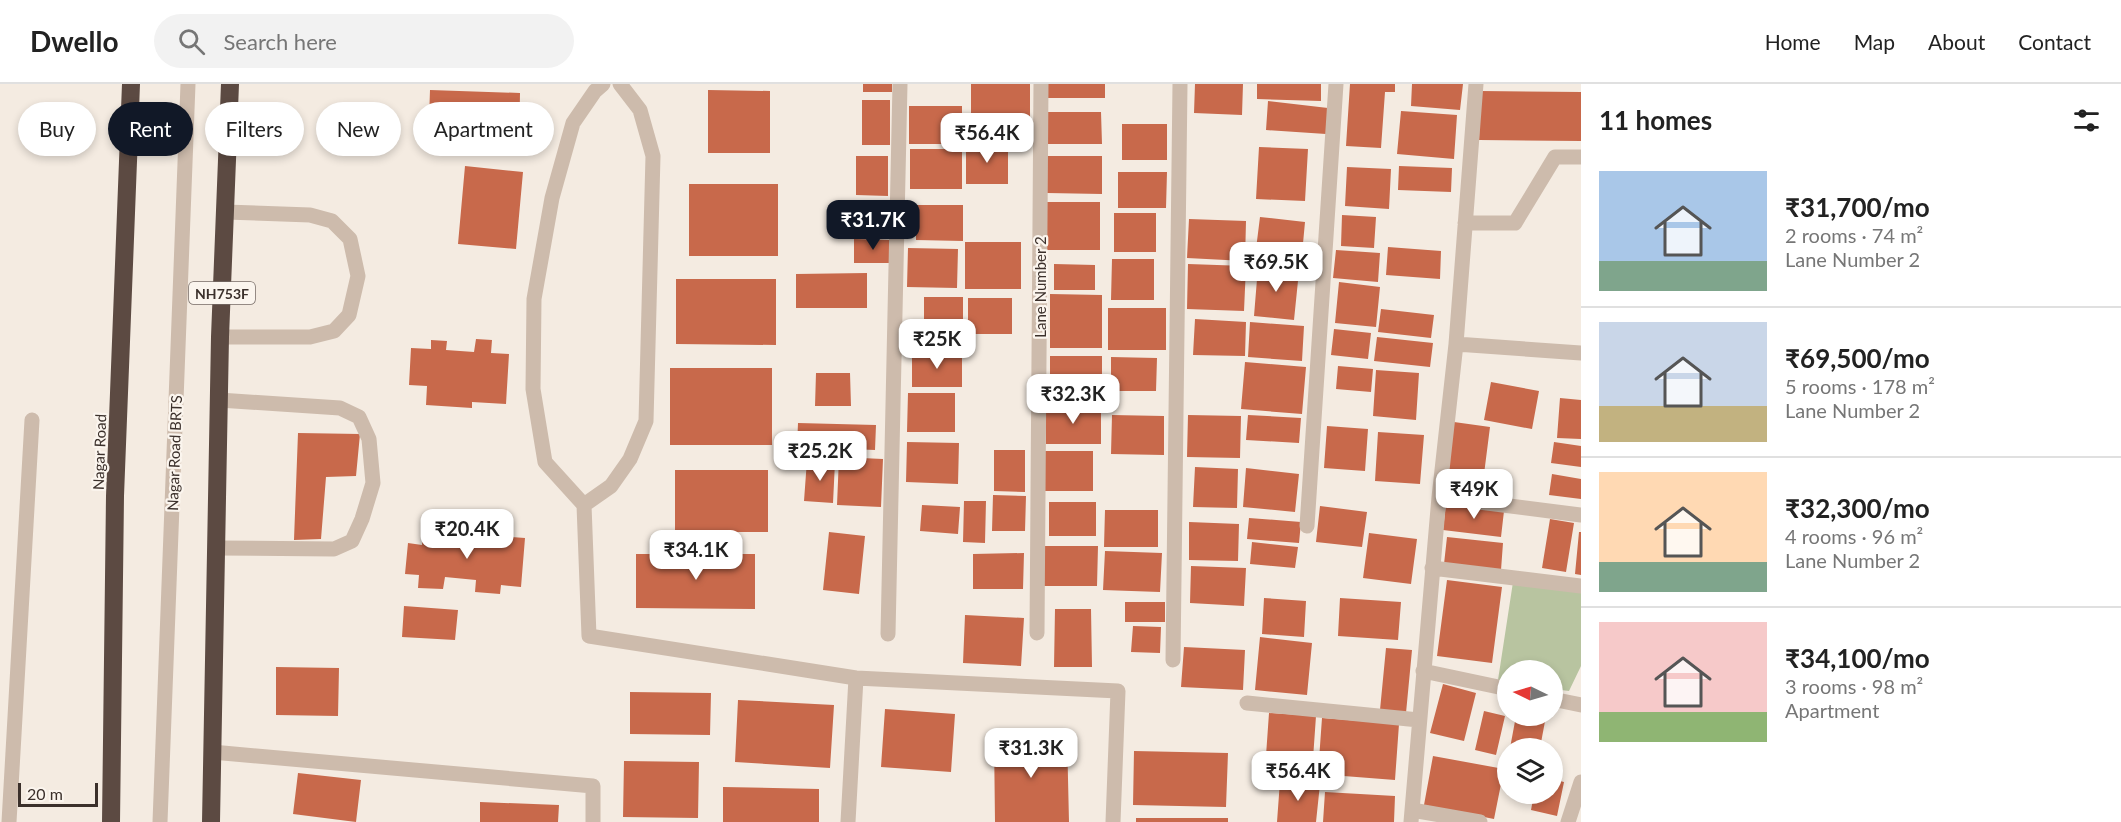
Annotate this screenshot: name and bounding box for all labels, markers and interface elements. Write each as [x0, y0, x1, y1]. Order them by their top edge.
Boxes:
search box [154, 14, 574, 68]
text: Dwello [30, 24, 118, 58]
icon: search [175, 25, 208, 58]
text: Search here [223, 28, 337, 55]
text: Home [1765, 29, 1821, 54]
text: Map [1854, 29, 1895, 54]
text: About [1928, 29, 1985, 54]
text: Contact [2018, 29, 2091, 54]
chip: Buy [18, 102, 96, 156]
chip: Rent [108, 102, 193, 156]
chip: Filters [205, 102, 304, 156]
chip: New [316, 102, 401, 156]
chip: Apartment [413, 102, 554, 156]
text: 11 homes [1599, 104, 1712, 136]
icon: filters [2070, 104, 2103, 137]
pin: ₹56.4K [938, 113, 1036, 164]
text: ₹56.4K [955, 120, 1019, 144]
text: ₹31,700/mo [1785, 191, 1930, 223]
icon: home [1647, 195, 1719, 267]
pin: ₹31.7K [824, 200, 922, 251]
text: ₹31.7K [841, 207, 905, 231]
text: 2 rooms · 74 m² [1785, 223, 1923, 247]
street label: Lane Number 2 [1031, 236, 1049, 338]
pin: ₹69.5K [1227, 242, 1325, 293]
text: Lane Number 2 [1785, 247, 1920, 271]
text: ₹69.5K [1244, 249, 1308, 273]
road number: NH753F [189, 282, 255, 304]
pin: ₹25K [901, 319, 973, 370]
text: ₹25K [913, 326, 961, 350]
text: ₹69,500/mo [1785, 342, 1930, 374]
icon: home [1647, 346, 1719, 418]
pin: ₹32.3K [1024, 374, 1122, 425]
text: 5 rooms · 178 m² [1785, 374, 1935, 398]
text: ₹32.3K [1041, 381, 1105, 405]
street label: Nagar Road BRTS [163, 395, 185, 511]
text: Lane Number 2 [1785, 398, 1920, 422]
street label: Nagar Road [89, 414, 109, 490]
pin: ₹25.2K [771, 431, 869, 482]
text: ₹25.2K [788, 438, 852, 462]
pin: ₹49K [1438, 469, 1510, 520]
text: ₹49K [1450, 476, 1498, 500]
text: ₹32,300/mo [1785, 492, 1930, 524]
icon: home [1647, 496, 1719, 568]
pin: ₹20.4K [418, 509, 516, 560]
text: ₹20.4K [435, 516, 499, 540]
text: 4 rooms · 96 m² [1785, 524, 1923, 548]
pin: ₹34.1K [647, 530, 745, 581]
text: ₹34.1K [664, 537, 728, 561]
text: Lane Number 2 [1785, 548, 1920, 572]
text: ₹34,100/mo [1785, 642, 1930, 674]
icon: home [1647, 646, 1719, 718]
north arrow [1497, 660, 1563, 726]
map controls [1497, 660, 1563, 804]
text: 3 rooms · 98 m² [1785, 674, 1923, 698]
text: Apartment [1785, 698, 1879, 722]
pin: ₹31.3K [982, 728, 1080, 779]
text: ₹31.3K [999, 735, 1063, 759]
button: layers [1497, 738, 1563, 804]
pin: ₹56.4K [1249, 751, 1347, 802]
text: ₹56.4K [1266, 758, 1330, 782]
scale bar [18, 780, 98, 808]
text: 20 m [27, 784, 63, 803]

